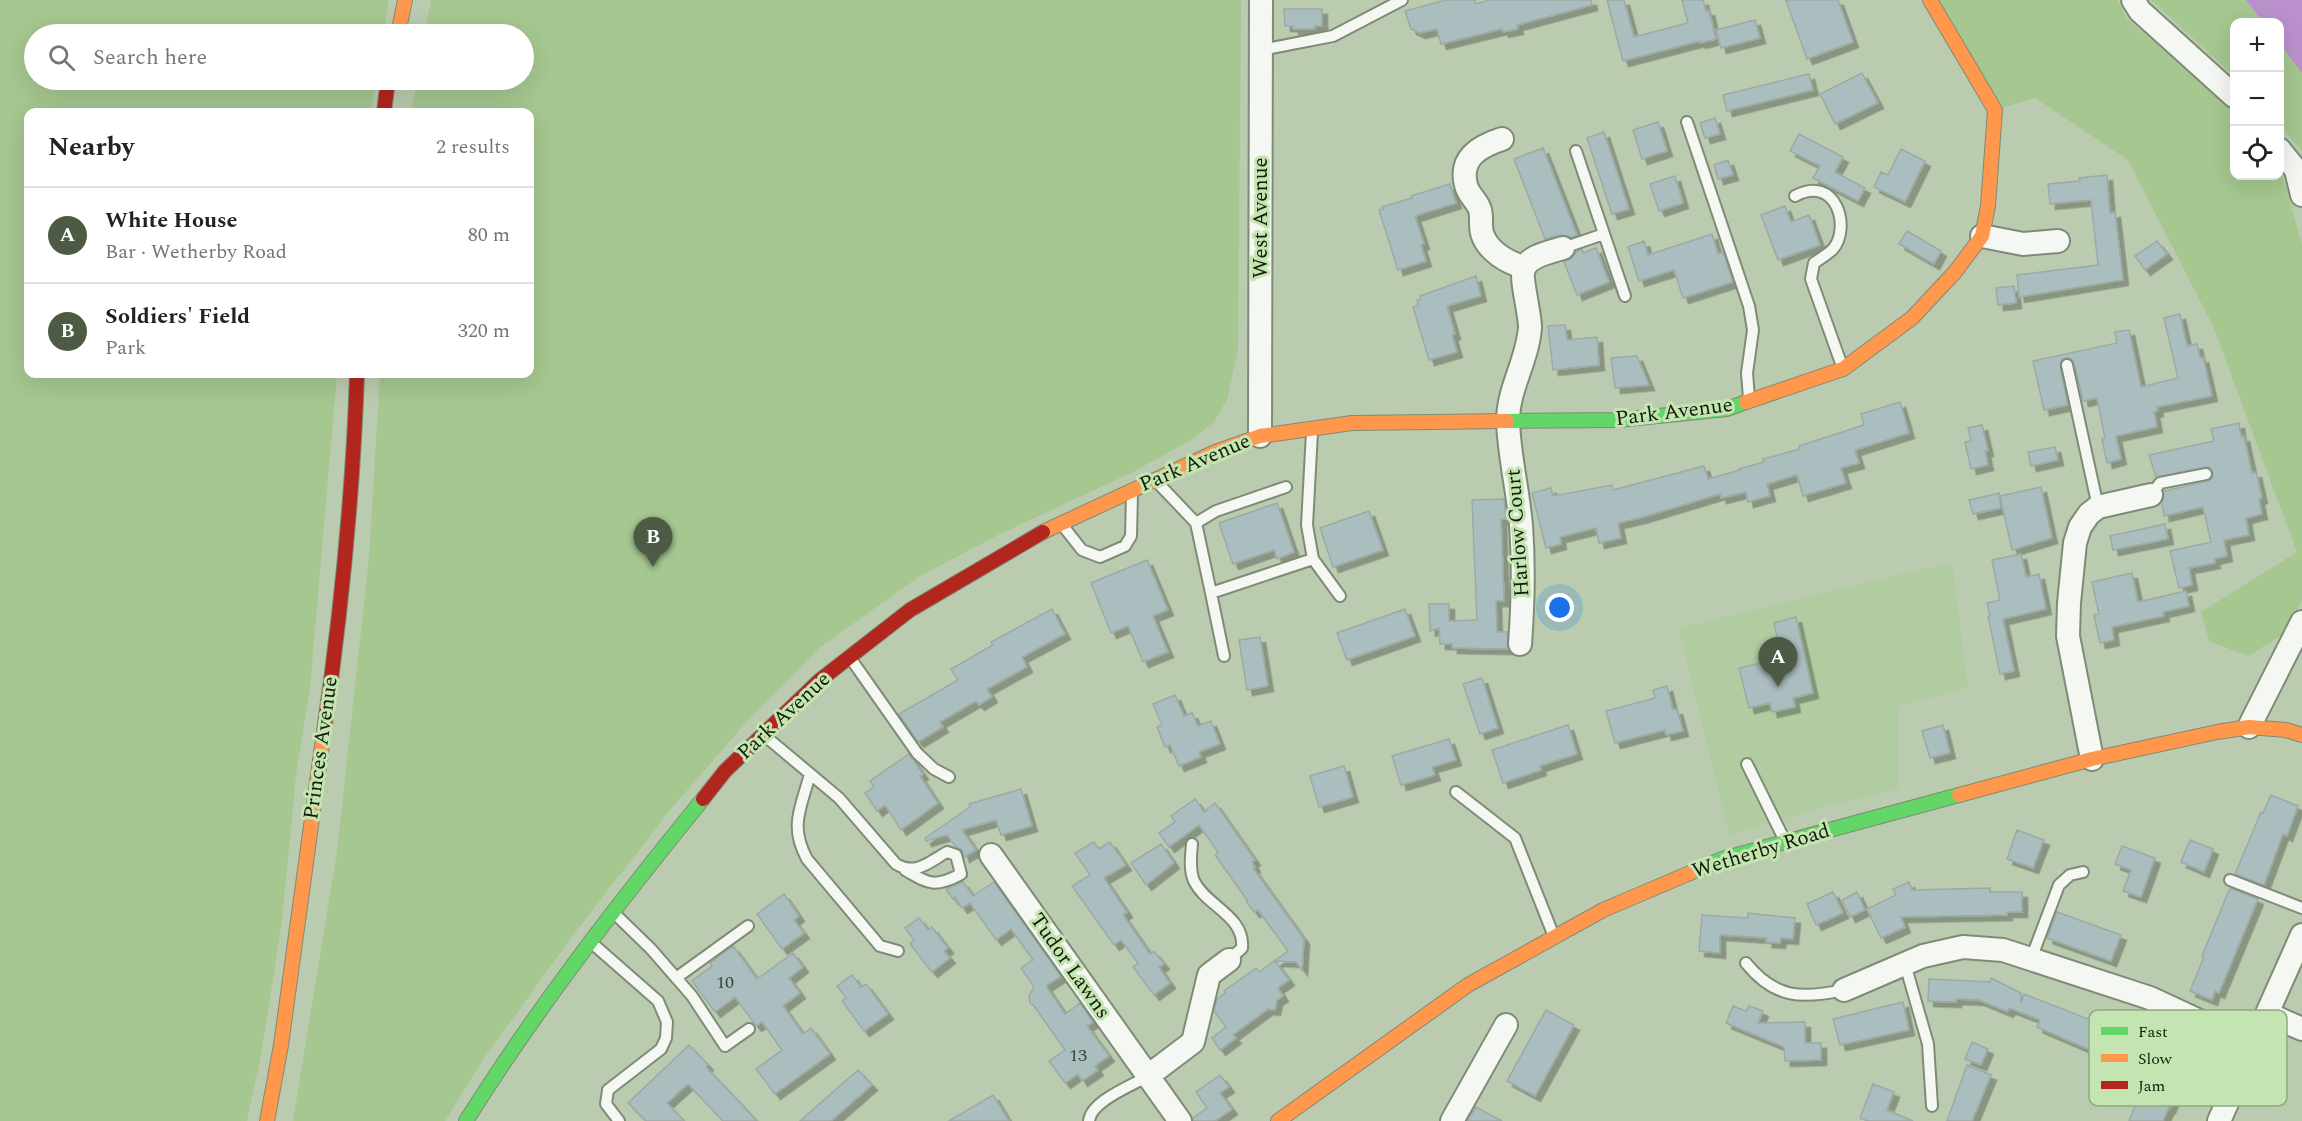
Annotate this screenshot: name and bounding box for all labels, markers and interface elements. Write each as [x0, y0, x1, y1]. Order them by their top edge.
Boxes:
map controls [2230, 18, 2284, 180]
button: + [2230, 18, 2284, 72]
search box [24, 24, 534, 90]
icon: search [45, 41, 78, 74]
text: Search here [93, 41, 207, 74]
button: − [2230, 72, 2284, 126]
button: locate [2230, 126, 2284, 180]
text: Nearby [48, 127, 134, 167]
text: 2 results [436, 132, 510, 162]
street label: West Avenue [1245, 157, 1277, 279]
text: White House [105, 204, 238, 237]
text: A [60, 220, 75, 250]
text: 80 m [468, 220, 510, 250]
text: Bar · Wetherby Road [105, 237, 287, 267]
text: Soldiers' Field [105, 300, 250, 333]
text: B [60, 316, 75, 346]
text: 320 m [458, 316, 510, 346]
text: Park [105, 333, 146, 363]
street label: Park Avenue [1614, 389, 1734, 435]
street label: Park Avenue [1134, 425, 1256, 501]
street label: Harlow Court [1498, 468, 1538, 598]
pin: B [634, 518, 672, 567]
your location [1545, 593, 1574, 622]
pin: A [1758, 638, 1798, 687]
street label: Park Avenue [730, 664, 838, 768]
street label: Princes Avenue [295, 674, 347, 822]
street label: Wetherby Road [1688, 815, 1834, 887]
street label: Tudor Lawns [1022, 906, 1118, 1026]
house number: 10 [716, 969, 734, 996]
legend [2089, 1010, 2287, 1106]
text: Fast [2138, 1020, 2168, 1044]
house number: 13 [1069, 1042, 1087, 1069]
text: Slow [2138, 1047, 2173, 1071]
text: Jam [2138, 1074, 2166, 1098]

